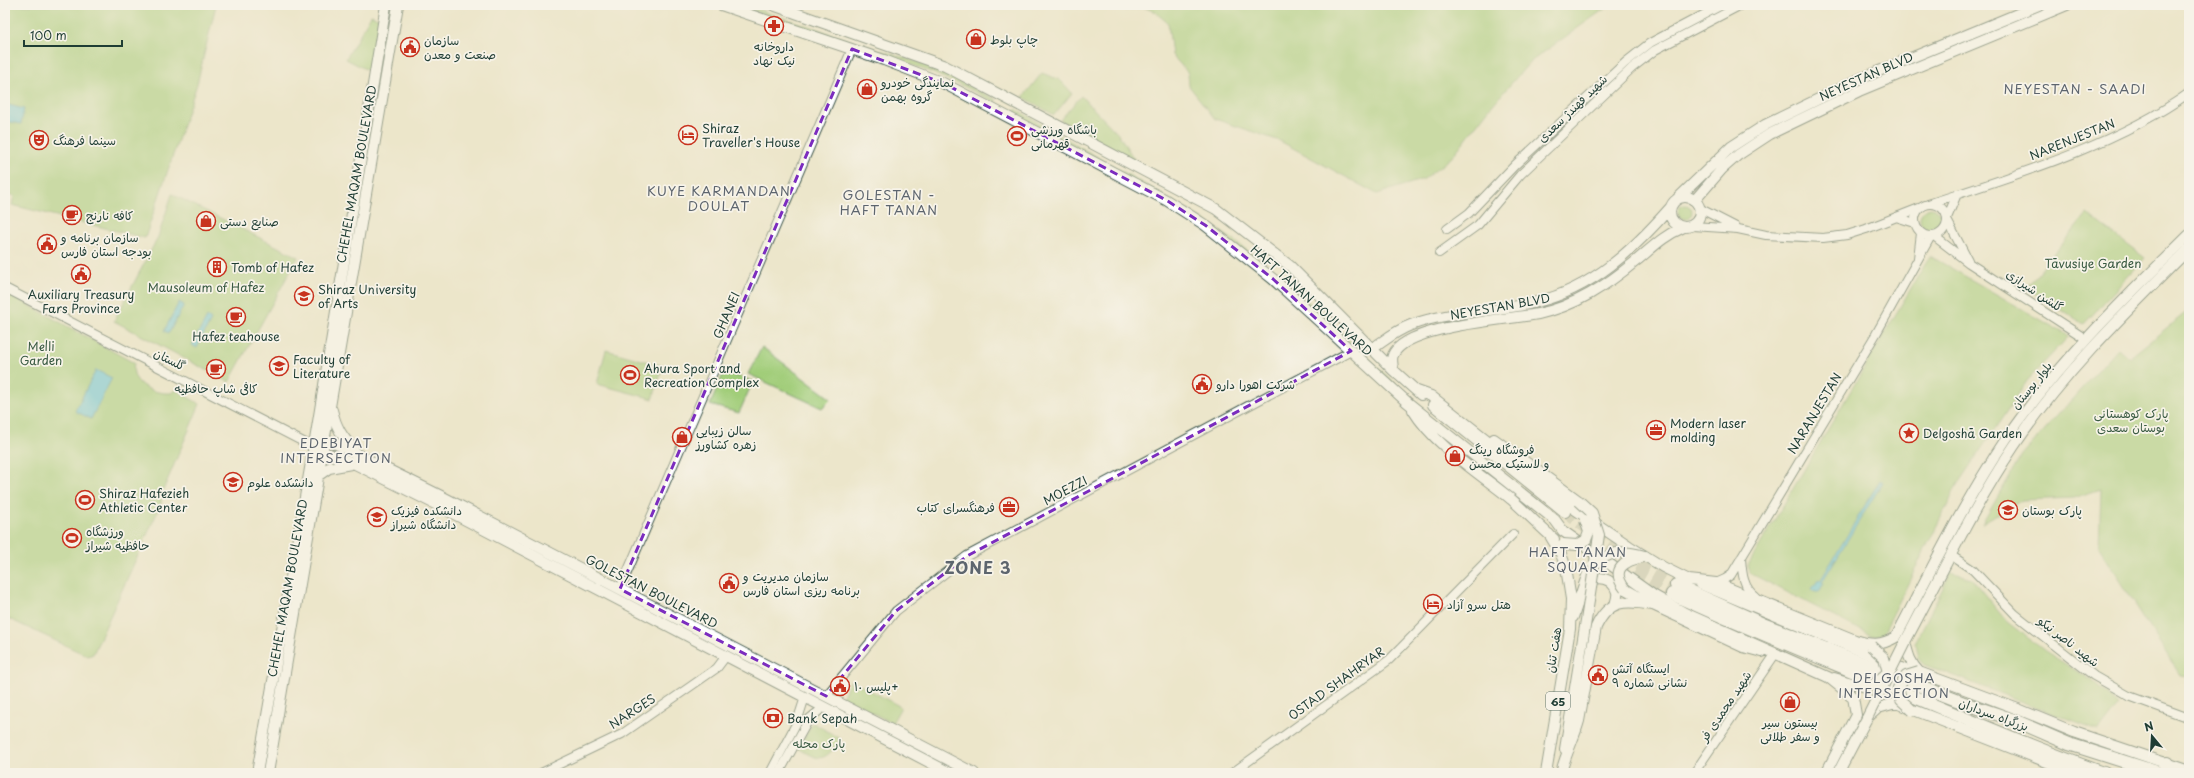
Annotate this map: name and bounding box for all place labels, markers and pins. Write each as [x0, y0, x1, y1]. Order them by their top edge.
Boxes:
pharmacy icon: داروخانه نیک نهاد [763, 15, 785, 37]
shop icon: چاپ بلوط [965, 28, 987, 50]
place label: چاپ بلوط [990, 30, 1038, 48]
place label: سازمان صنعت و معدن [424, 31, 496, 63]
public building icon: سازمان صنعت و معدن [399, 36, 421, 58]
place label: داروخانه نیک نهاد [753, 37, 795, 69]
place label: نمایندگی خودرو گروه بهمن [880, 73, 954, 105]
shop icon: نمایندگی خودرو گروه بهمن [856, 78, 878, 100]
place label: Shiraz Traveller's House [702, 119, 801, 151]
place label: باشگاه ورزشی قهرمانی [1031, 120, 1097, 152]
hotel icon: Shiraz Traveller's House [677, 124, 699, 146]
sports icon: باشگاه ورزشی قهرمانی [1006, 125, 1028, 147]
theatre icon: سینما فرهنگ [28, 129, 50, 151]
place label: سینما فرهنگ [53, 131, 116, 149]
cafe icon: کافه نارنج [61, 204, 83, 226]
place label: کافه نارنج [86, 206, 133, 225]
shop icon: صنایع دستی [195, 210, 217, 232]
place label: صنایع دستی [220, 212, 279, 231]
place label: سازمان برنامه و بودجه استان فارس [60, 228, 151, 260]
public building icon: سازمان برنامه و بودجه استان فارس [36, 233, 58, 255]
building icon: Tomb of Hafez [206, 256, 228, 278]
place label: Tomb of Hafez [231, 258, 314, 276]
public building icon: Auxiliary Treasury Fars Province [70, 263, 92, 285]
place label: Shiraz University of Arts [318, 280, 416, 312]
place label: Auxiliary Treasury Fars Province [28, 285, 134, 317]
school or university icon: Shiraz University of Arts [293, 285, 315, 307]
cafe icon: Hafez teahouse [225, 306, 247, 328]
place label: Hafez teahouse [192, 327, 280, 345]
place label: Faculty of Literature [293, 350, 351, 382]
school or university icon: Faculty of Literature [268, 355, 290, 377]
cafe icon: کافی شاپ حافظیه [205, 358, 227, 380]
place label: Ahura Sport and Recreation Complex [644, 359, 759, 391]
sports icon: Ahura Sport and Recreation Complex [619, 364, 641, 386]
public building icon: شرکت اهورا دارو [1191, 373, 1213, 395]
place label: شرکت اهورا دارو [1215, 375, 1295, 393]
place label: کافی شاپ حافظیه [175, 379, 257, 397]
place label: Modern laser molding [1670, 414, 1746, 446]
office icon: Modern laser molding [1645, 419, 1667, 441]
place label: سالن زیبایی زهره کشاورز [695, 421, 756, 453]
place icon: Delgoshā Garden [1898, 422, 1920, 444]
place label: Delgoshā Garden [1923, 424, 2022, 442]
shop icon: سالن زیبایی زهره کشاورز [671, 426, 693, 448]
place label: فروشگاه رینگ و لاستیک محسن [1469, 440, 1549, 472]
shop icon: فروشگاه رینگ و لاستیک محسن [1444, 445, 1466, 467]
school or university icon: دانشکده علوم [222, 471, 244, 493]
place label: دانشکده علوم [247, 473, 313, 492]
place label: Shiraz Hafezieh Athletic Center [99, 484, 189, 516]
sports icon: Shiraz Hafezieh Athletic Center [74, 489, 96, 511]
office icon: فرهنگسرای کتاب [998, 496, 1020, 518]
place label: فرهنگسرای کتاب [917, 498, 995, 516]
school or university icon: پارک بوستان [1997, 499, 2019, 521]
place label: دانشکده فیزیک دانشگاه شیراز [390, 501, 462, 533]
place label: پارک بوستان [2022, 501, 2082, 519]
school or university icon: دانشکده فیزیک دانشگاه شیراز [366, 506, 388, 528]
place label: ورزشگاه حافظیه شیراز [85, 522, 150, 554]
sports icon: ورزشگاه حافظیه شیراز [61, 527, 83, 549]
place label: سازمان مدیریت و برنامه ریزی استان فارس [742, 567, 860, 599]
public building icon: سازمان مدیریت و برنامه ریزی استان فارس [718, 572, 740, 594]
hotel icon: هتل سرو آزاد [1422, 593, 1444, 615]
place label: هتل سرو آزاد [1447, 595, 1511, 613]
place label: ایستگاه آتش نشانی شماره ۹ [1612, 659, 1687, 691]
public building icon: ایستگاه آتش نشانی شماره ۹ [1587, 664, 1609, 686]
public building icon: پلیس ۱۰+ [829, 675, 851, 697]
place label: پلیس ۱۰+ [854, 677, 899, 695]
shop icon: بیستون سیر و سفر طلائی [1779, 691, 1801, 713]
bank icon: Bank Sepah [762, 707, 784, 729]
place label: Bank Sepah [787, 709, 857, 727]
place label: بیستون سیر و سفر طلائی [1760, 713, 1820, 745]

